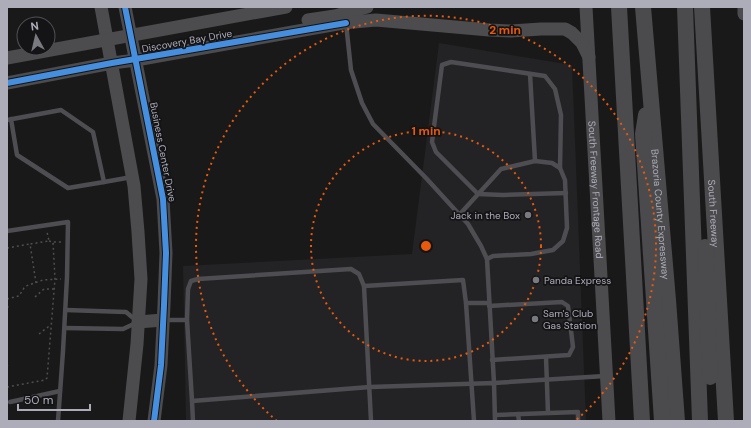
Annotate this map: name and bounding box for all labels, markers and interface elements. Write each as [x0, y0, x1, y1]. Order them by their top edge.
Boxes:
north arrow [16, 16, 56, 56]
text: N [30, 19, 40, 34]
text: 2 min [489, 22, 521, 38]
street label: Discovery Bay Drive [141, 27, 234, 55]
street label: Business Center Drive [147, 101, 179, 203]
street label: South Freeway Frontage Road [586, 121, 606, 259]
text: 1 min [411, 123, 441, 139]
street label: Brazoria County Expressway [649, 148, 673, 280]
street label: South Freeway [706, 179, 722, 249]
place label: Jack in the Box [451, 209, 520, 222]
marker: Jack in the Box [523, 210, 533, 220]
centre of rings [419, 239, 433, 253]
place label: Panda Express [544, 274, 611, 287]
marker: Panda Express [531, 275, 541, 285]
place label: Sam's Club Gas Station [543, 307, 597, 332]
marker: Sam's Club Gas Station [530, 314, 540, 324]
scale bar [18, 386, 90, 412]
text: 50 m [24, 392, 53, 408]

